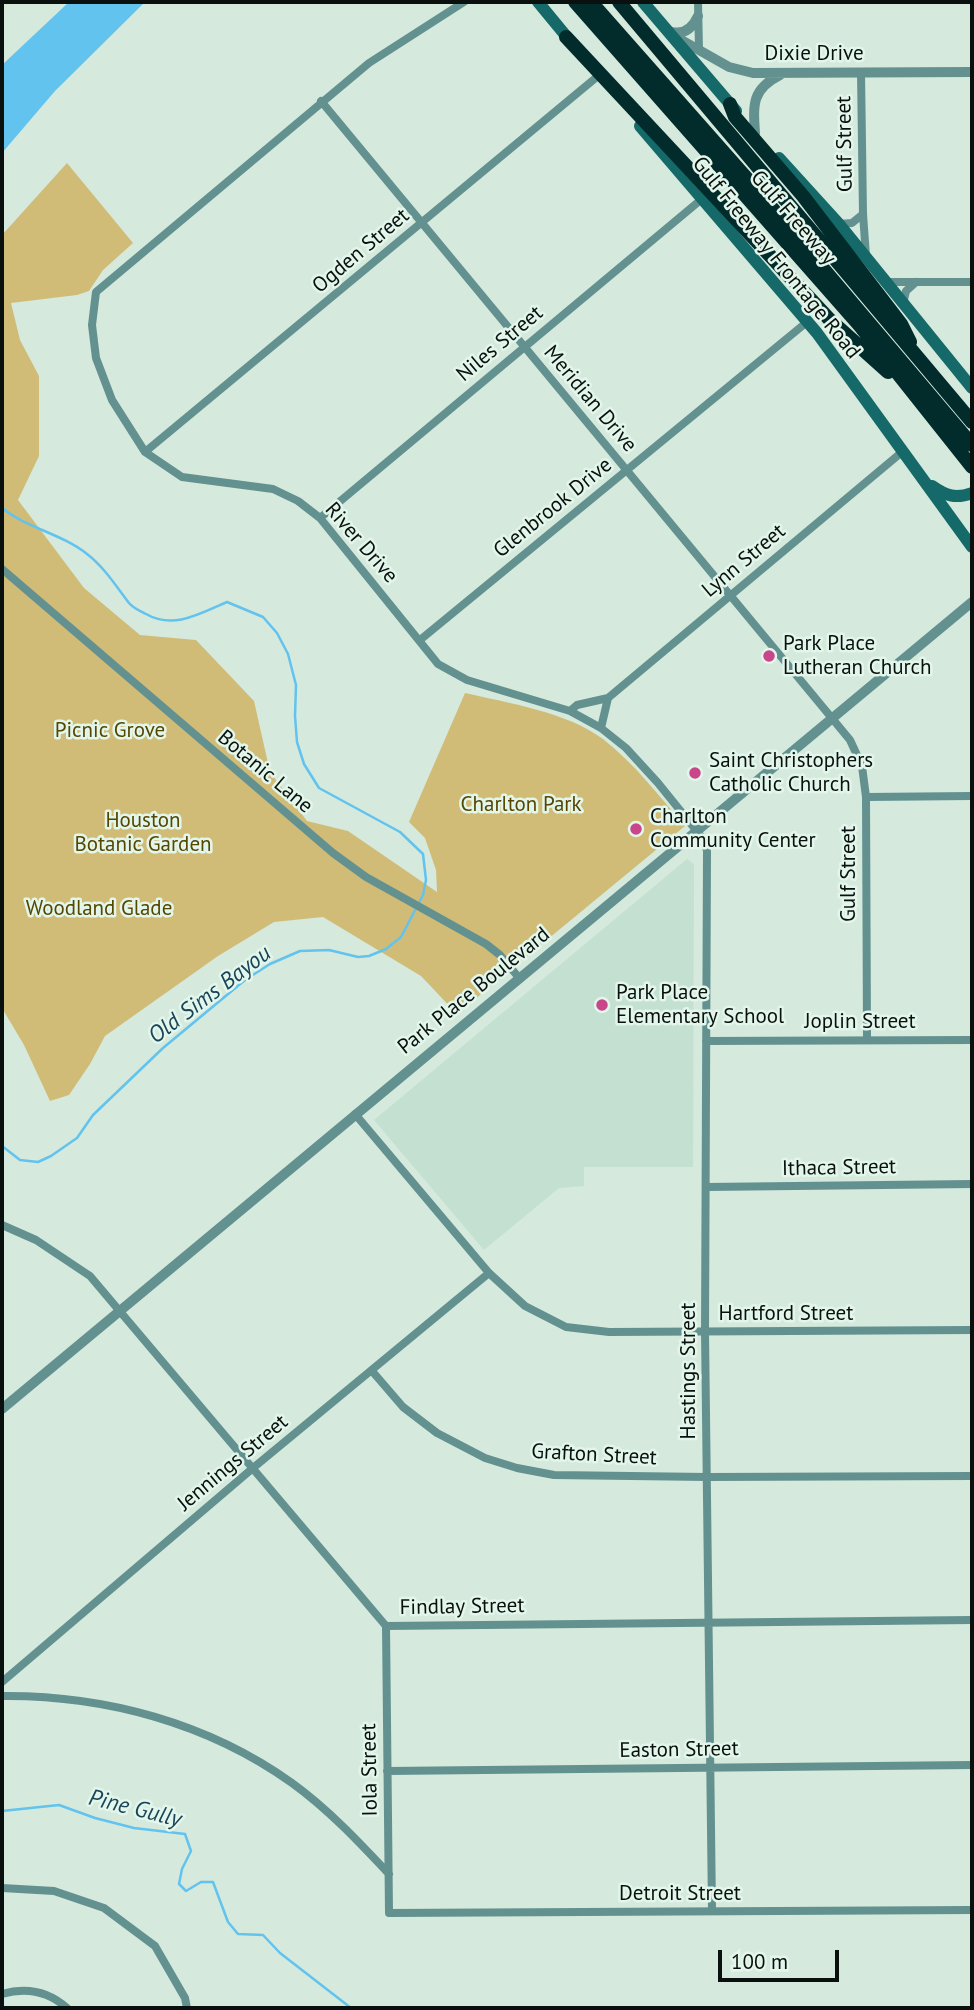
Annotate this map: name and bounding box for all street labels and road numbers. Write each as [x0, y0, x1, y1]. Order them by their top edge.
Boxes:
street label: Dixie Drive [764, 41, 864, 67]
street label: Gulf Street [832, 96, 858, 192]
street label: Gulf Freeway Frontage Road [687, 152, 865, 364]
street label: Gulf Freeway [745, 166, 841, 270]
street label: Ogden Street [308, 203, 414, 299]
street label: Niles Street [452, 301, 548, 387]
street label: Meridian Drive [538, 341, 642, 457]
street label: Glenbrook Drive [489, 453, 617, 563]
street label: River Drive [319, 498, 403, 588]
street label: Lynn Street [697, 519, 791, 603]
street label: Botanic Lane [212, 725, 318, 819]
street label: Gulf Street [836, 826, 862, 922]
street label: Park Place Boulevard [393, 922, 555, 1060]
street label: Joplin Street [804, 1009, 916, 1035]
street label: Ithaca Street [782, 1154, 896, 1182]
street label: Hartford Street [719, 1301, 853, 1327]
street label: Hastings Street [676, 1303, 702, 1439]
street label: Jennings Street [173, 1410, 293, 1516]
street label: Grafton Street [531, 1439, 657, 1471]
street label: Findlay Street [399, 1593, 525, 1621]
street label: Iola Street [357, 1723, 383, 1817]
street label: Easton Street [619, 1736, 739, 1764]
street label: Detroit Street [619, 1881, 741, 1907]

